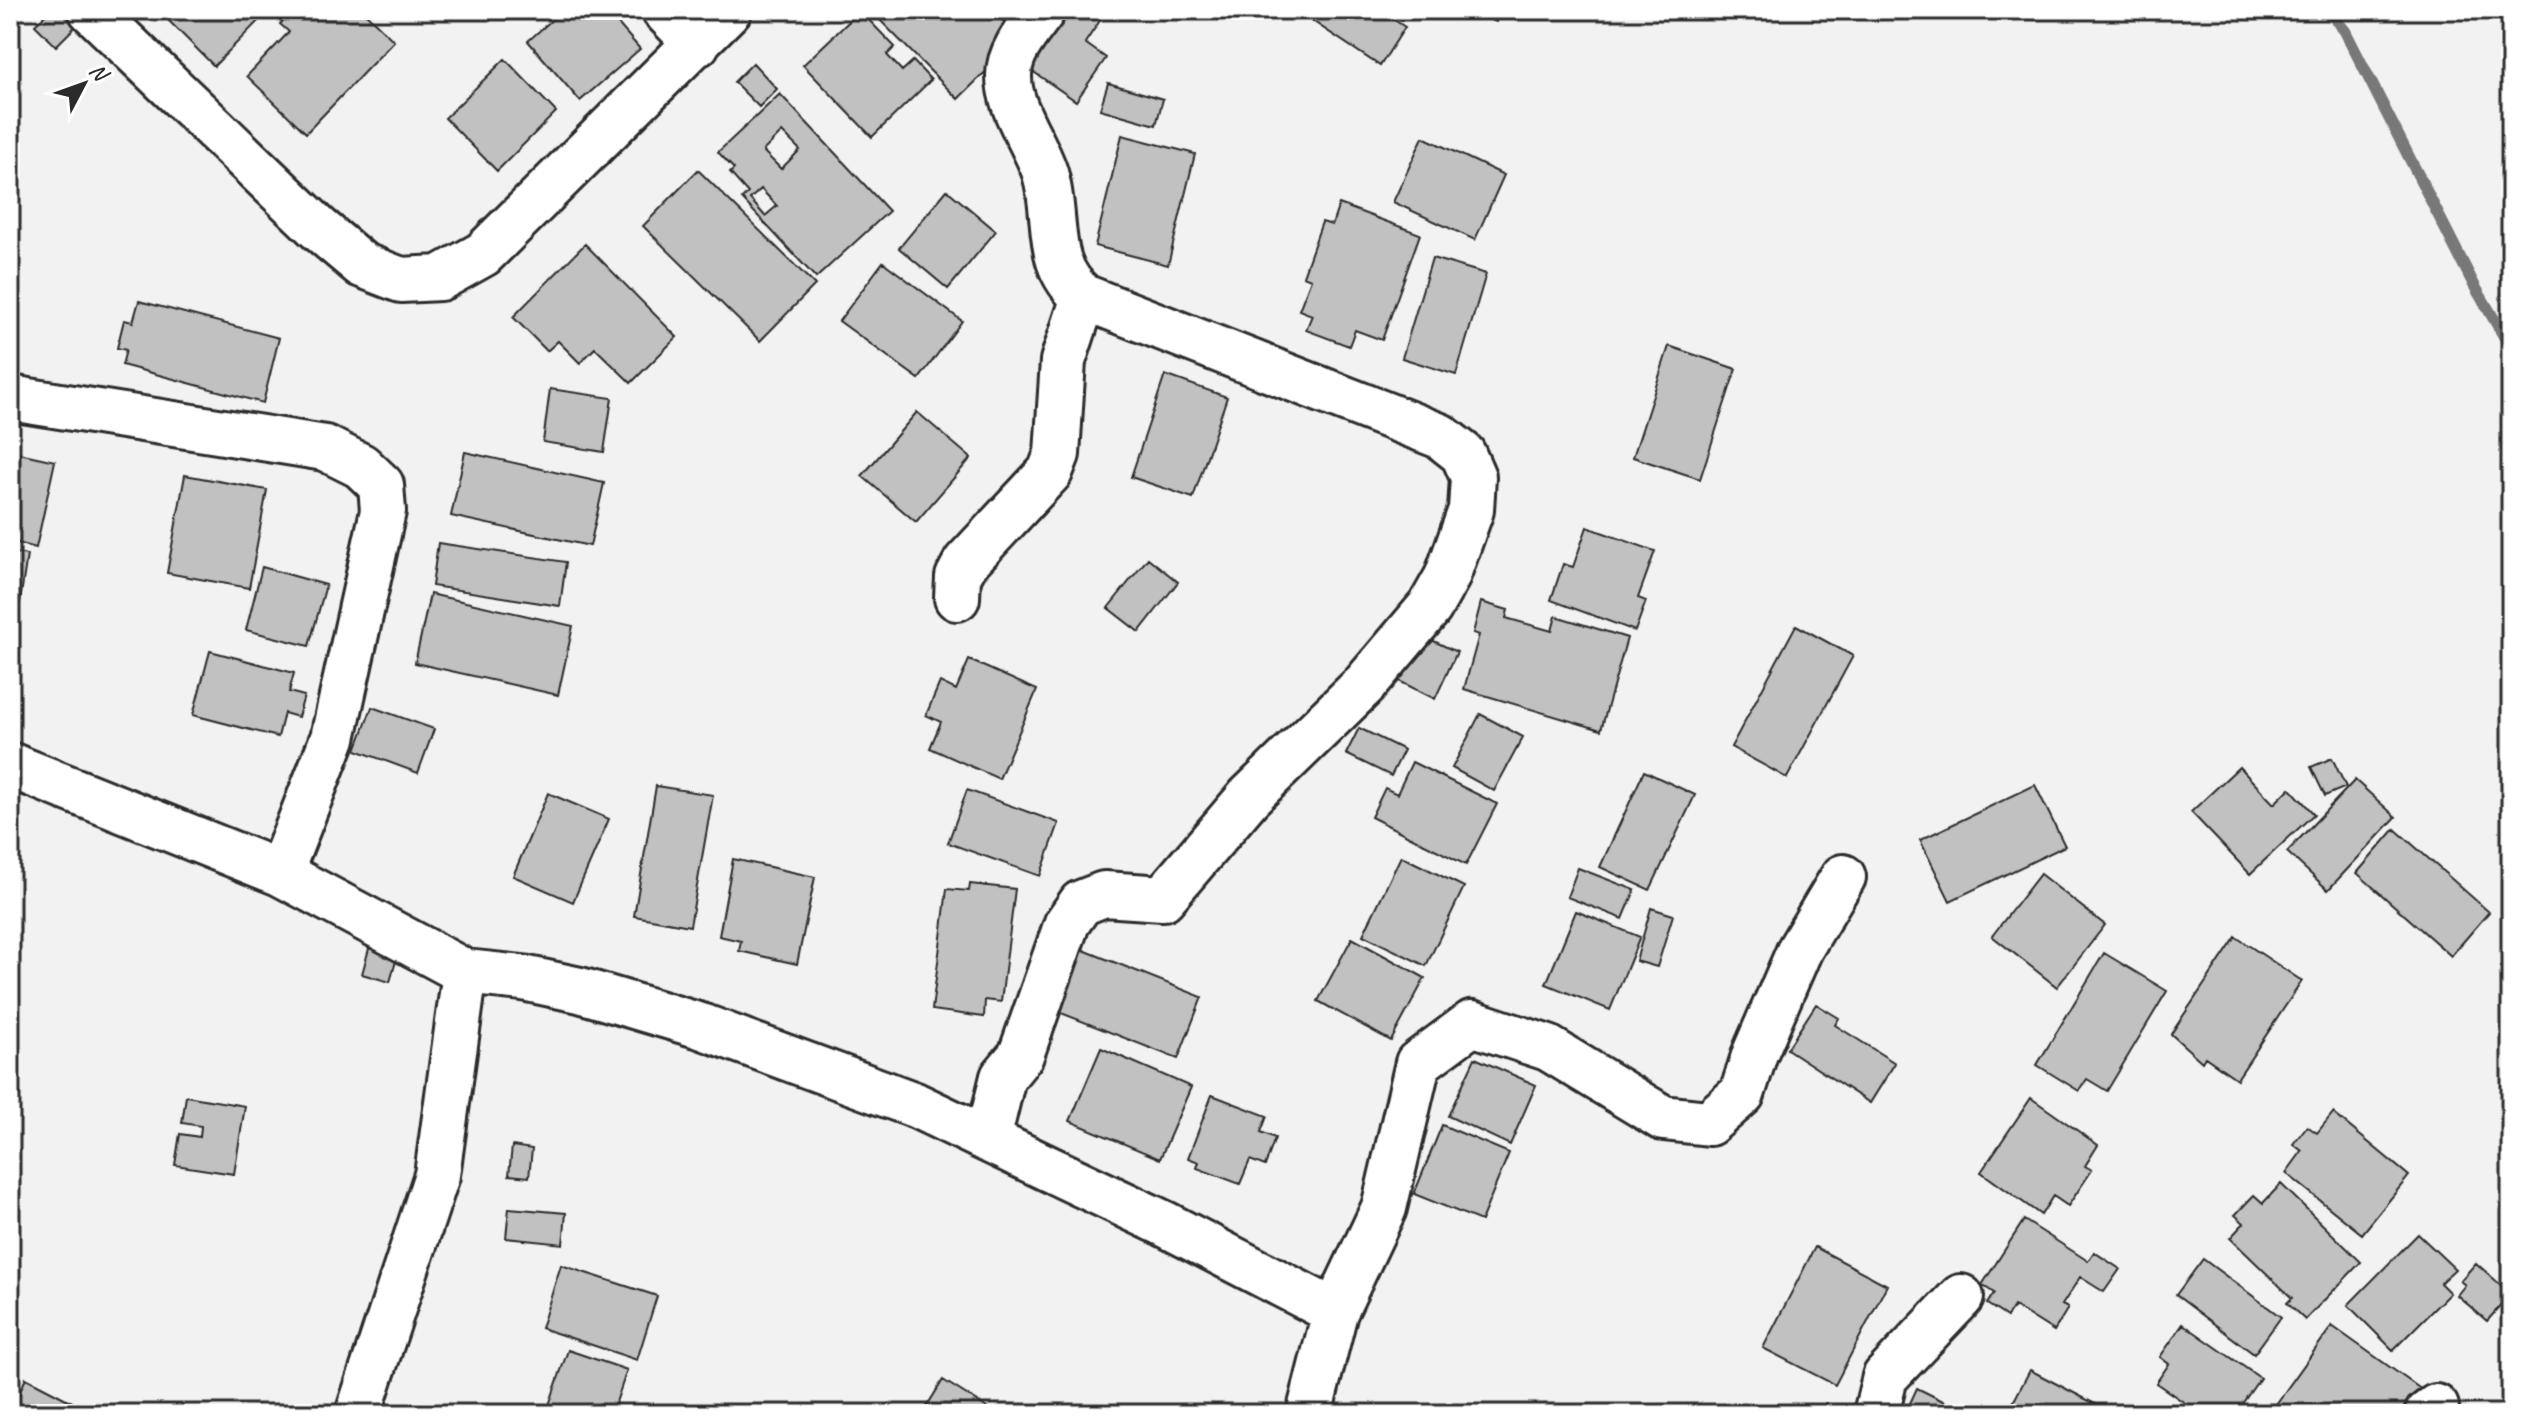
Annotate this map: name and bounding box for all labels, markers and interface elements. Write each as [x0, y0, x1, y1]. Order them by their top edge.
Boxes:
north arrow [44, 44, 124, 124]
text: N [83, 57, 116, 88]

